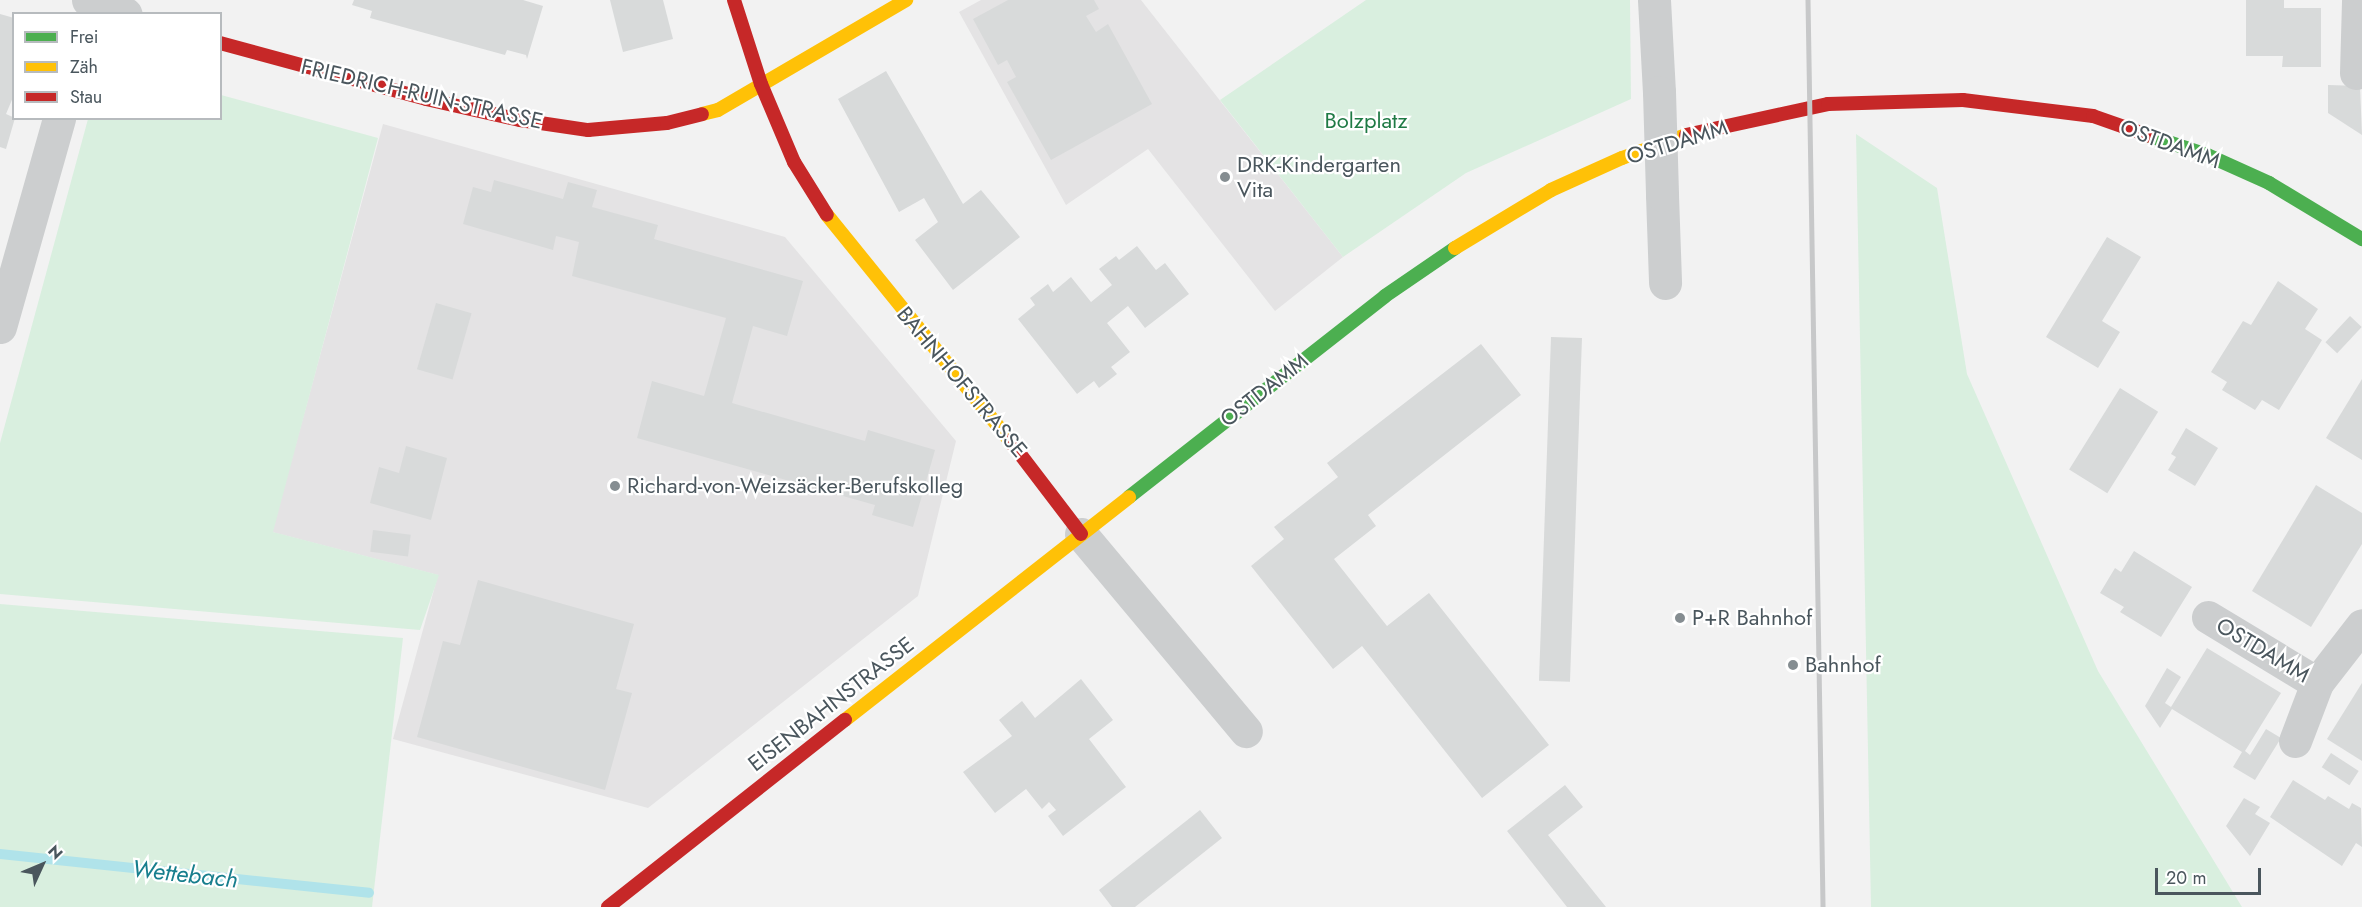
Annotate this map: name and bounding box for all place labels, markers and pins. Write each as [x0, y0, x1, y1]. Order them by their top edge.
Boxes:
place label: DRK-Kindergarten Vita [1237, 151, 1401, 202]
marker: DRK-Kindergarten Vita [1218, 170, 1232, 184]
place label: Richard-von-Weizsäcker-Berufskolleg [627, 473, 963, 499]
marker: Richard-von-Weizsäcker-Berufskolleg [608, 479, 622, 493]
place label: P+R Bahnhof [1692, 605, 1812, 631]
marker: P+R Bahnhof [1673, 611, 1687, 625]
place label: Bahnhof [1805, 652, 1881, 678]
marker: Bahnhof [1786, 658, 1800, 672]

